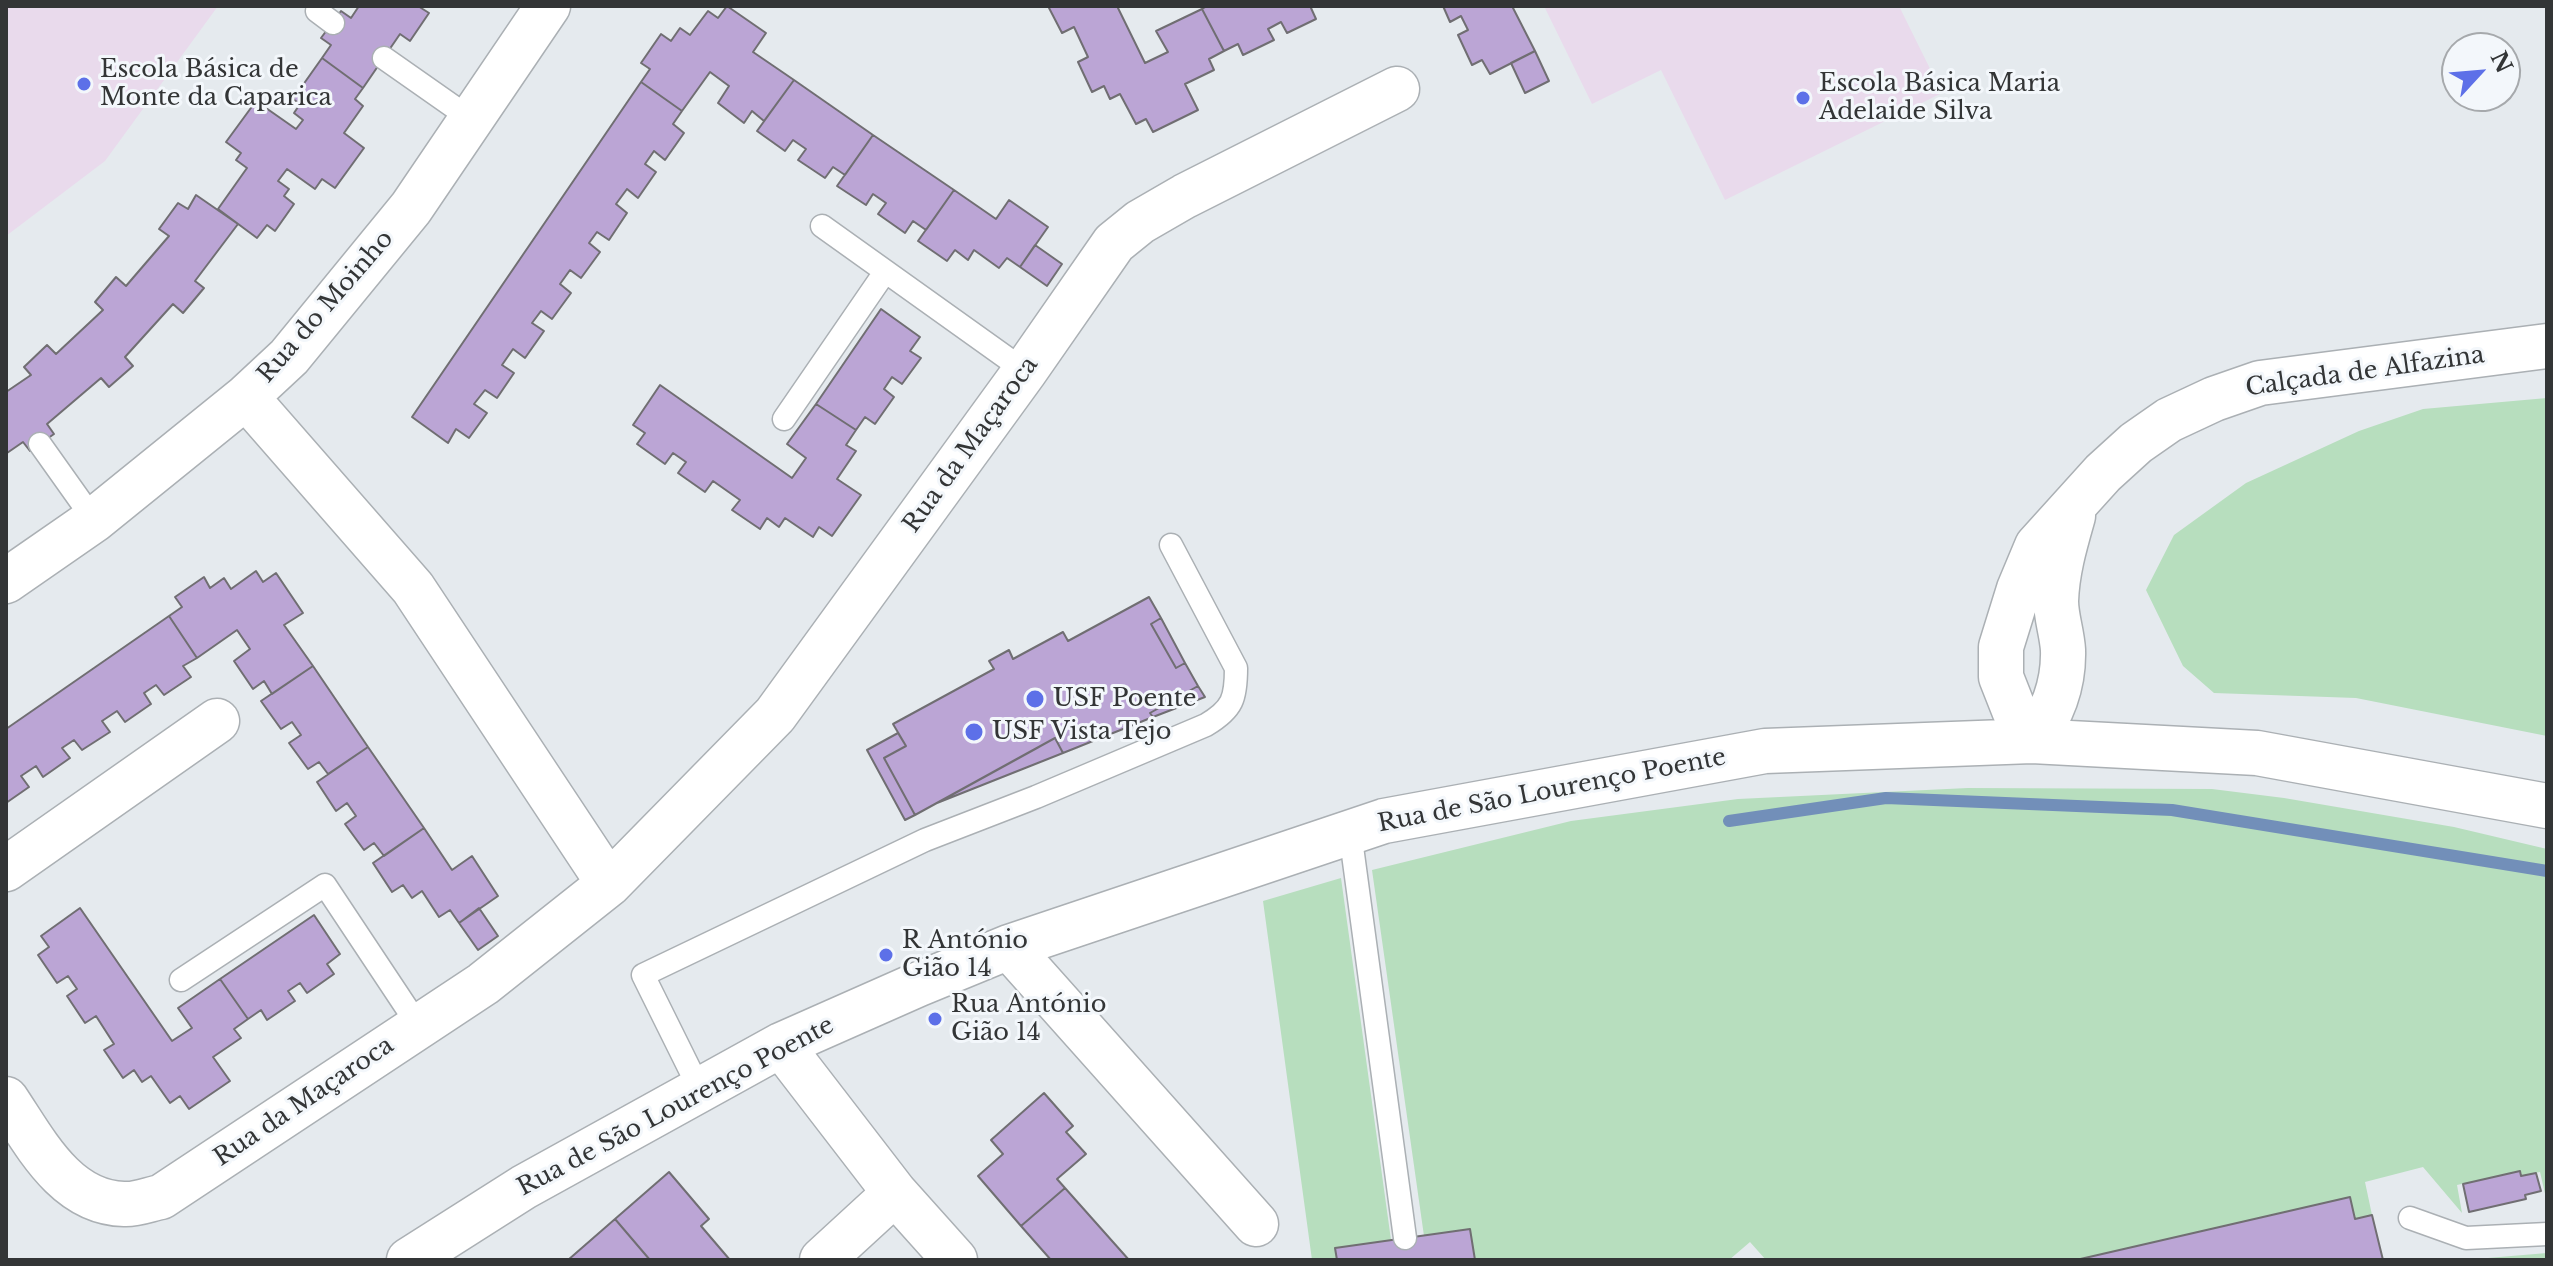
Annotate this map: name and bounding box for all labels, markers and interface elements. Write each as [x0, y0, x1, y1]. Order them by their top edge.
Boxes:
north arrow [2441, 32, 2521, 112]
text: N [2485, 47, 2518, 77]
place label: Escola Básica de Monte da Caparica [100, 56, 332, 112]
place label: Escola Básica Maria Adelaide Silva [1819, 70, 2060, 126]
marker: Escola Básica de Monte da Caparica [75, 75, 93, 93]
marker: Escola Básica Maria Adelaide Silva [1794, 89, 1812, 107]
street label: Rua do Moinho [252, 225, 400, 389]
street label: Calçada de Alfazina [2244, 341, 2486, 403]
street label: Rua da Maçaroca [898, 352, 1044, 538]
place label: USF Poente [1053, 685, 1197, 713]
marker: USF Poente [1024, 688, 1046, 710]
place label: USF Vista Tejo [992, 718, 1171, 746]
marker: USF Vista Tejo [963, 721, 985, 743]
street label: Rua de São Lourenço Poente [1375, 743, 1729, 839]
place label: R António Gião 14 [902, 927, 1028, 983]
marker: R António Gião 14 [877, 946, 895, 964]
place label: Rua António Gião 14 [951, 991, 1106, 1047]
marker: Rua António Gião 14 [926, 1010, 944, 1028]
street label: Rua de São Lourenço Poente [513, 1011, 839, 1203]
street label: Rua da Maçaroca [209, 1031, 399, 1173]

